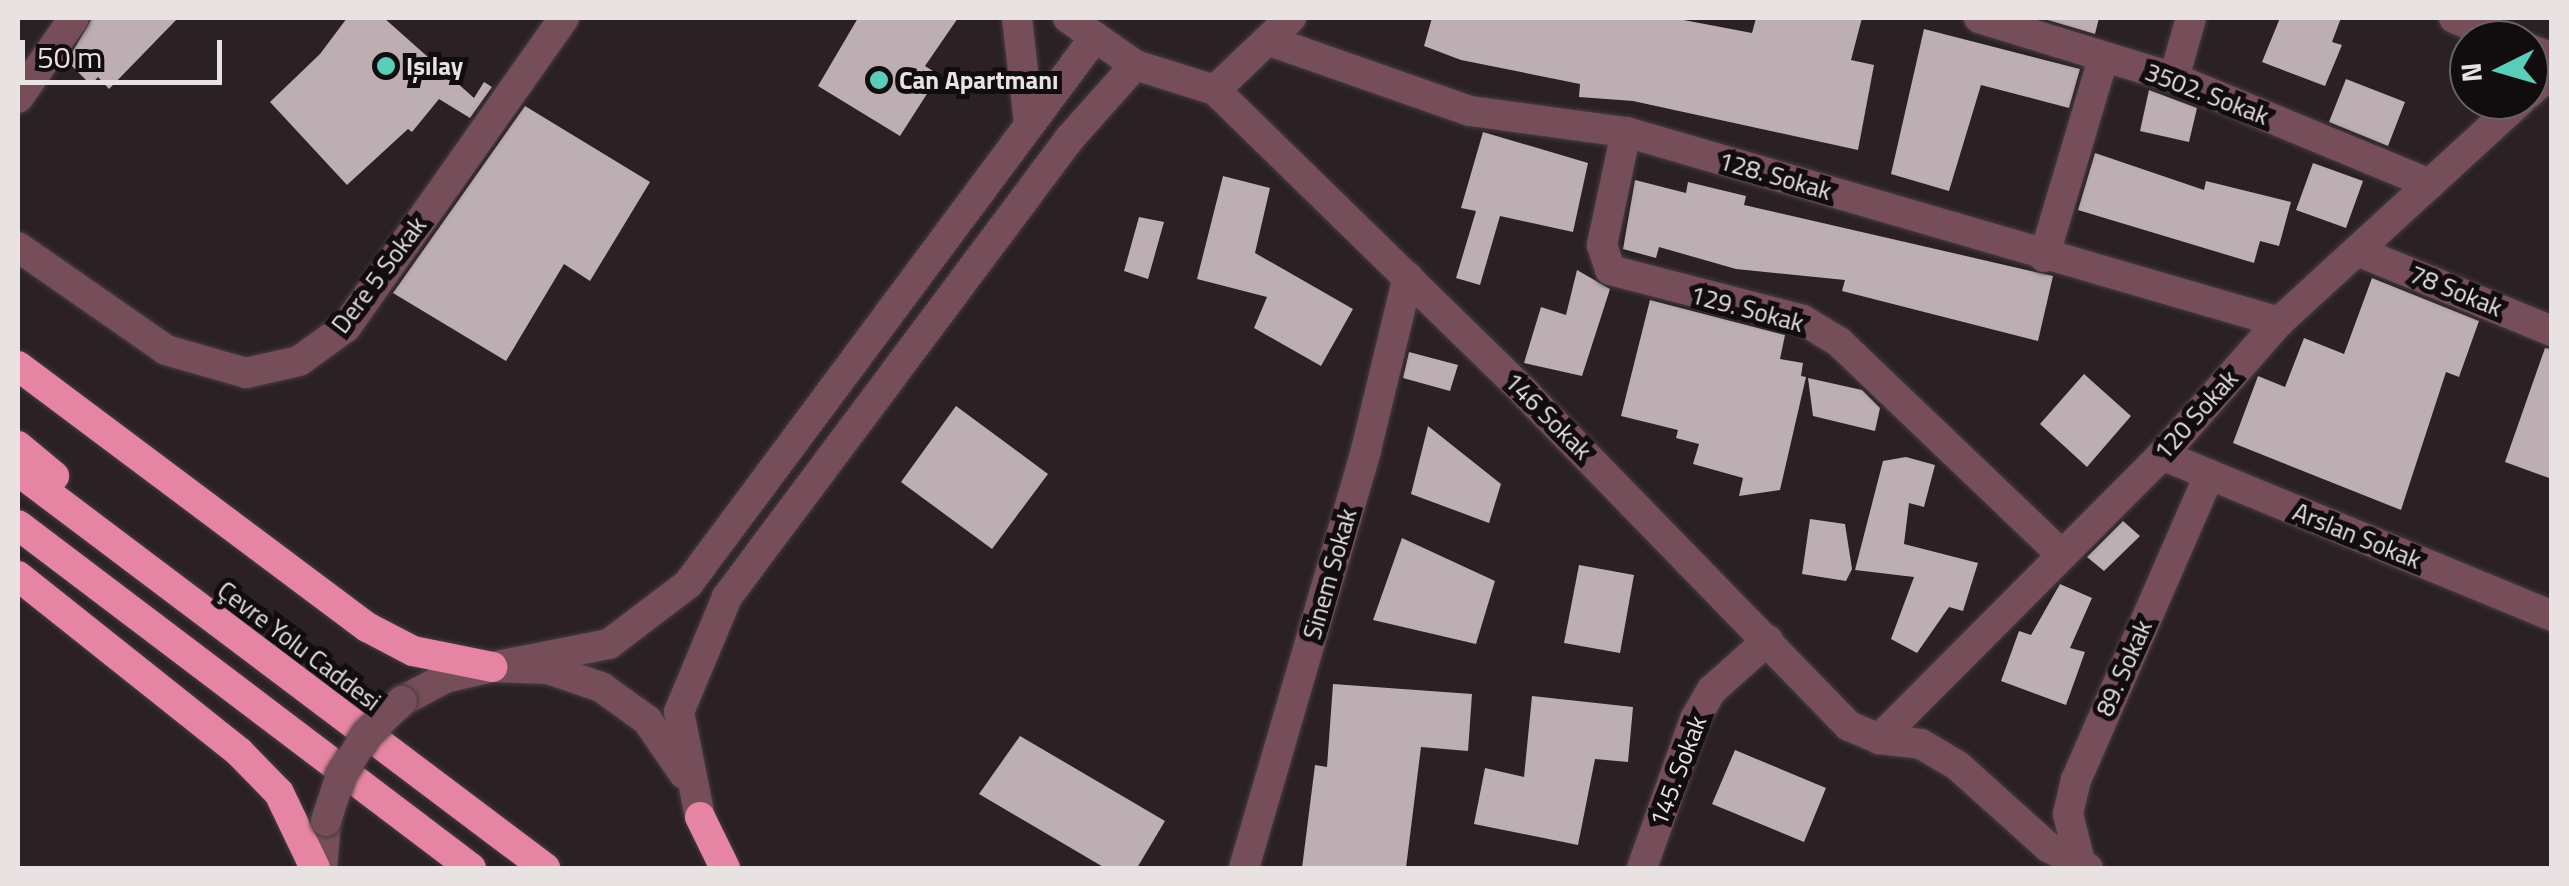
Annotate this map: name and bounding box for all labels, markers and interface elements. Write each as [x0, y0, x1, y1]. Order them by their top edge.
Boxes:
scale bar [25, 20, 228, 82]
north arrow [2449, 20, 2549, 120]
text: 50 m [37, 34, 102, 80]
place label: Işılay [406, 51, 463, 81]
marker: Işılay [375, 55, 397, 77]
street label: 3502. Sokak [2141, 57, 2273, 131]
text: N [2448, 61, 2493, 84]
place label: Can Apartmanı [899, 65, 1059, 95]
marker: Can Apartmanı [868, 69, 890, 91]
street label: 128. Sokak [1715, 146, 1835, 206]
street label: Dere 5 Sokak [326, 211, 432, 339]
street label: 78 Sokak [2406, 259, 2506, 323]
street label: 129. Sokak [1687, 279, 1807, 339]
street label: 120 Sokak [2148, 364, 2244, 466]
street label: 146 Sokak [1498, 366, 1598, 466]
street label: Arslan Sokak [2289, 497, 2425, 575]
street label: Sinem Sokak [1297, 505, 1363, 643]
street label: Çevre Yolu Caddesi [212, 575, 386, 717]
street label: 89. Sokak [2090, 615, 2158, 721]
street label: 145. Sokak [1643, 711, 1713, 831]

